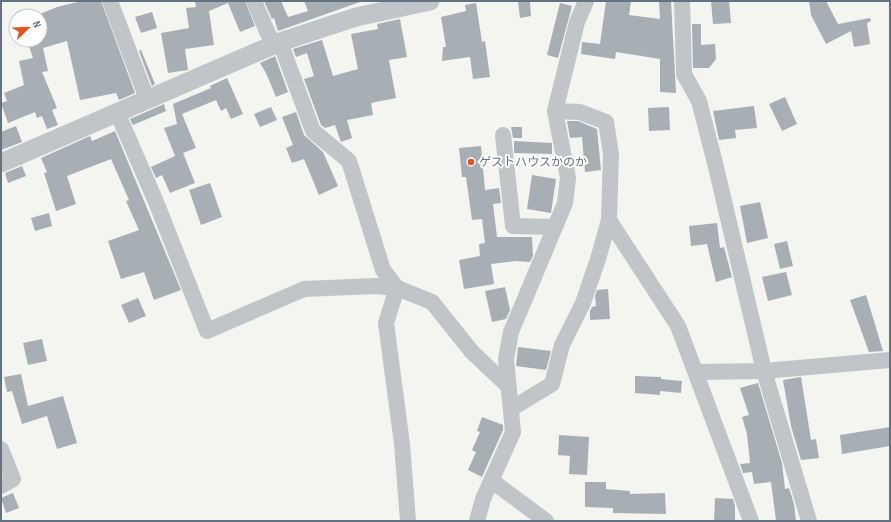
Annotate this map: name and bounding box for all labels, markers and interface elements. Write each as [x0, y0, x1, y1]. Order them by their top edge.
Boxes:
north arrow [8, 8, 48, 48]
text: N [30, 19, 44, 30]
place label: ゲストハウスかのか [479, 155, 587, 170]
marker: ゲストハウスかのか [466, 157, 476, 167]

